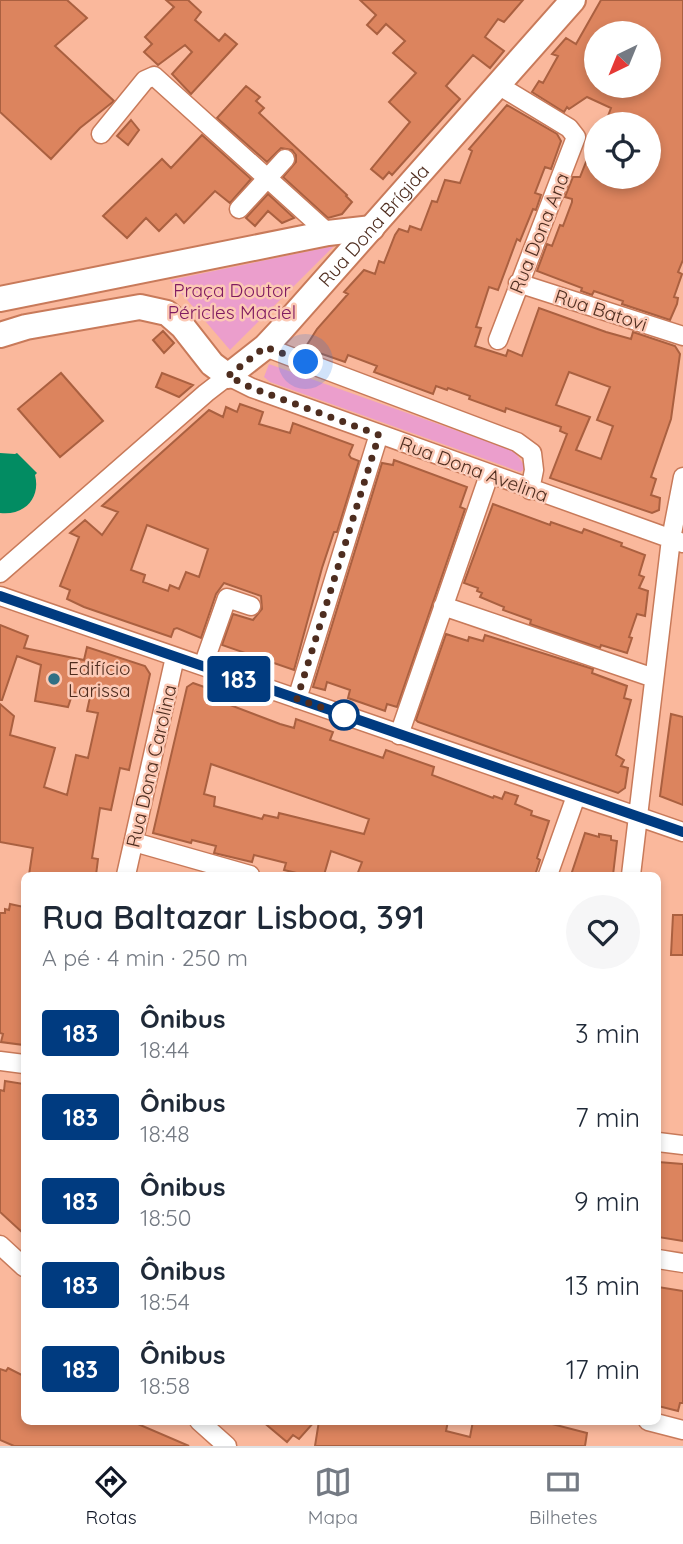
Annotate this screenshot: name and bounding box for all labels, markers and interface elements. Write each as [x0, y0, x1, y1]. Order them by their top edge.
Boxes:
north arrow [584, 21, 662, 98]
map controls [584, 21, 661, 189]
button: locate [584, 112, 661, 189]
street label: Rua Dona Brígida [313, 159, 434, 292]
street label: Rua Dona Ana [504, 169, 574, 297]
park label: Praça Doutor Péricles Maciel [168, 278, 296, 324]
street label: Rua Batovi [552, 284, 650, 336]
your location [288, 344, 323, 379]
street label: Rua Dona Avelina [396, 431, 552, 507]
place label: Edifício Larissa [68, 656, 131, 702]
line badge: 183 [199, 656, 279, 702]
text: 183 [221, 664, 257, 694]
marker: Edifício Larissa [46, 671, 62, 687]
street label: Rua Dona Carolina [121, 682, 181, 850]
unlabelled marker [329, 700, 359, 730]
button: heart [566, 895, 640, 969]
text: Rua Baltazar Lisboa, 391 [42, 896, 425, 937]
text: A pé · 4 min · 250 m [42, 943, 248, 972]
text: Ônibus [140, 1002, 226, 1035]
text: 3 min [575, 1017, 640, 1050]
text: 183 [63, 1018, 98, 1048]
text: 18:44 [140, 1035, 189, 1064]
text: Ônibus [140, 1086, 226, 1119]
text: 7 min [575, 1101, 640, 1134]
text: 183 [63, 1102, 98, 1132]
text: 18:48 [140, 1119, 190, 1148]
text: Ônibus [140, 1170, 226, 1203]
text: 9 min [574, 1185, 640, 1218]
text: 183 [63, 1186, 98, 1216]
text: 18:50 [140, 1203, 191, 1232]
text: Ônibus [140, 1254, 226, 1287]
text: 13 min [565, 1269, 640, 1302]
text: 183 [63, 1270, 98, 1300]
text: 18:54 [140, 1287, 190, 1316]
text: Ônibus [140, 1338, 226, 1371]
text: 17 min [566, 1353, 640, 1386]
text: 183 [63, 1354, 98, 1384]
text: 18:58 [140, 1371, 190, 1400]
tab: Rotas [86, 1463, 137, 1529]
tab: Mapa [308, 1463, 358, 1529]
tab: Bilhetes [529, 1463, 597, 1529]

